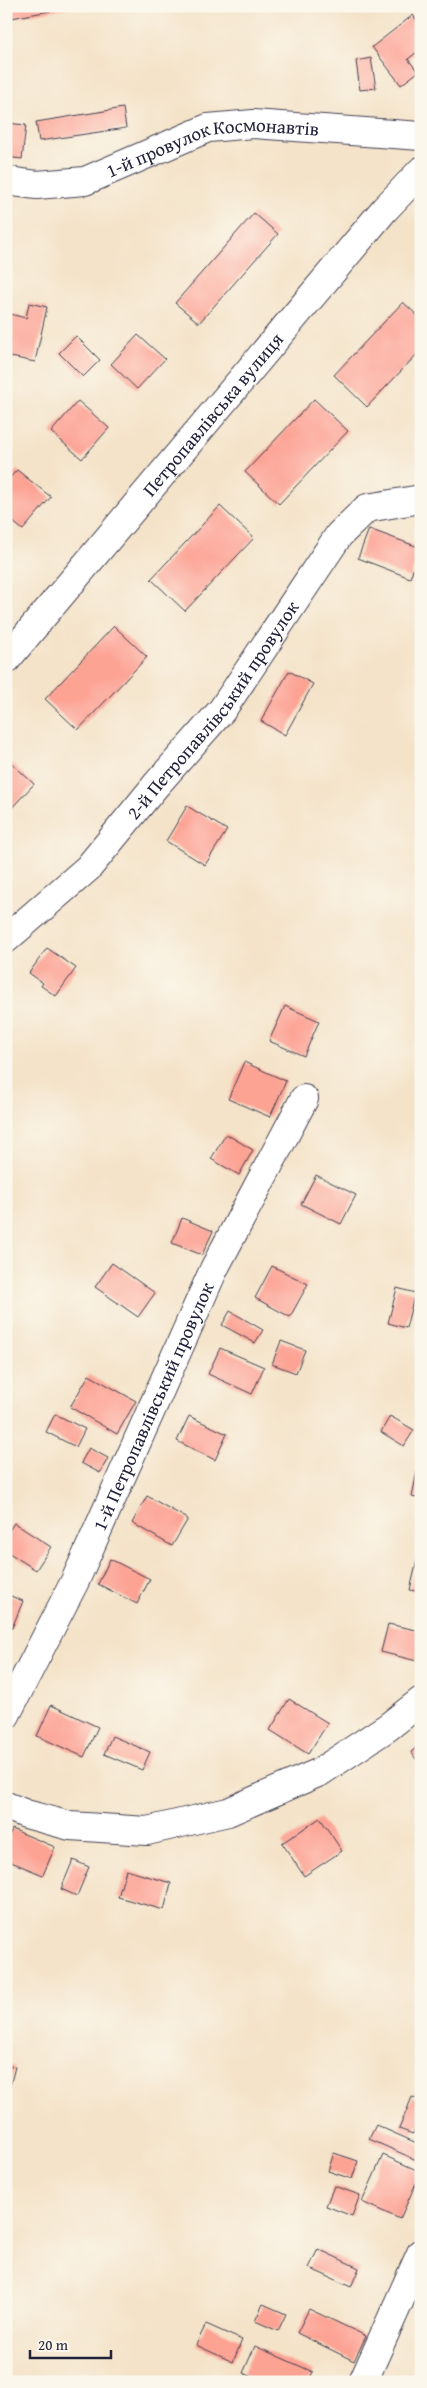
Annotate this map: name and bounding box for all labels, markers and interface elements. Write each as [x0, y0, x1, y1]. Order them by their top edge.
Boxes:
street label: 1-й провулок Космонавтів [101, 110, 320, 184]
street label: Петропавлівська вулиця [135, 326, 290, 502]
street label: 2-й Петропавлівський провулок [119, 595, 305, 825]
street label: 1-й Петропавлівський провулок [85, 1277, 221, 1535]
scale bar [30, 2328, 111, 2360]
text: 20 m [38, 2334, 69, 2355]

